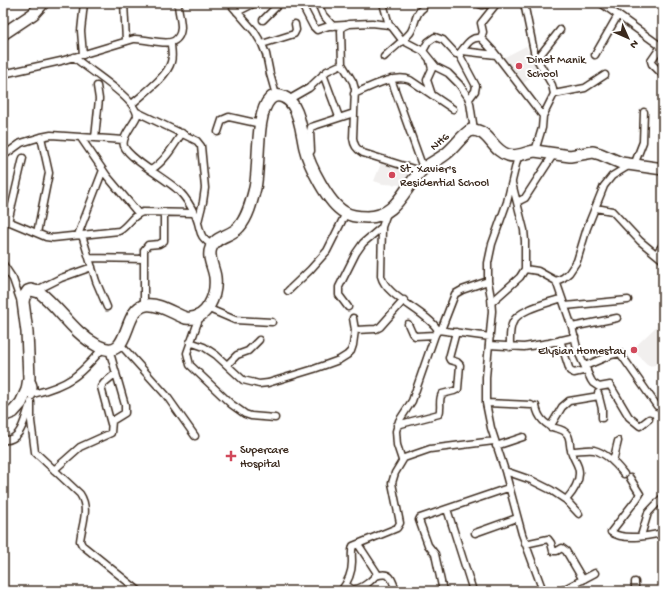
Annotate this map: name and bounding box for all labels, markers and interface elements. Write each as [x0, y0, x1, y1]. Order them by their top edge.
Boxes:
north arrow [608, 18, 648, 58]
text: N [627, 37, 640, 50]
place label: Dinet Manik School [526, 54, 587, 82]
marker: Dinet Manik School [514, 61, 524, 71]
street label: NH6 [428, 130, 453, 155]
place label: St. Xavier's Residential School [400, 163, 490, 191]
marker: St. Xavier's Residential School [387, 170, 397, 180]
place label: Elysian Homestay [538, 345, 626, 359]
marker: Elysian Homestay [629, 345, 639, 355]
place label: Supercare Hospital [240, 444, 290, 472]
marker: Supercare Hospital [225, 450, 237, 462]

